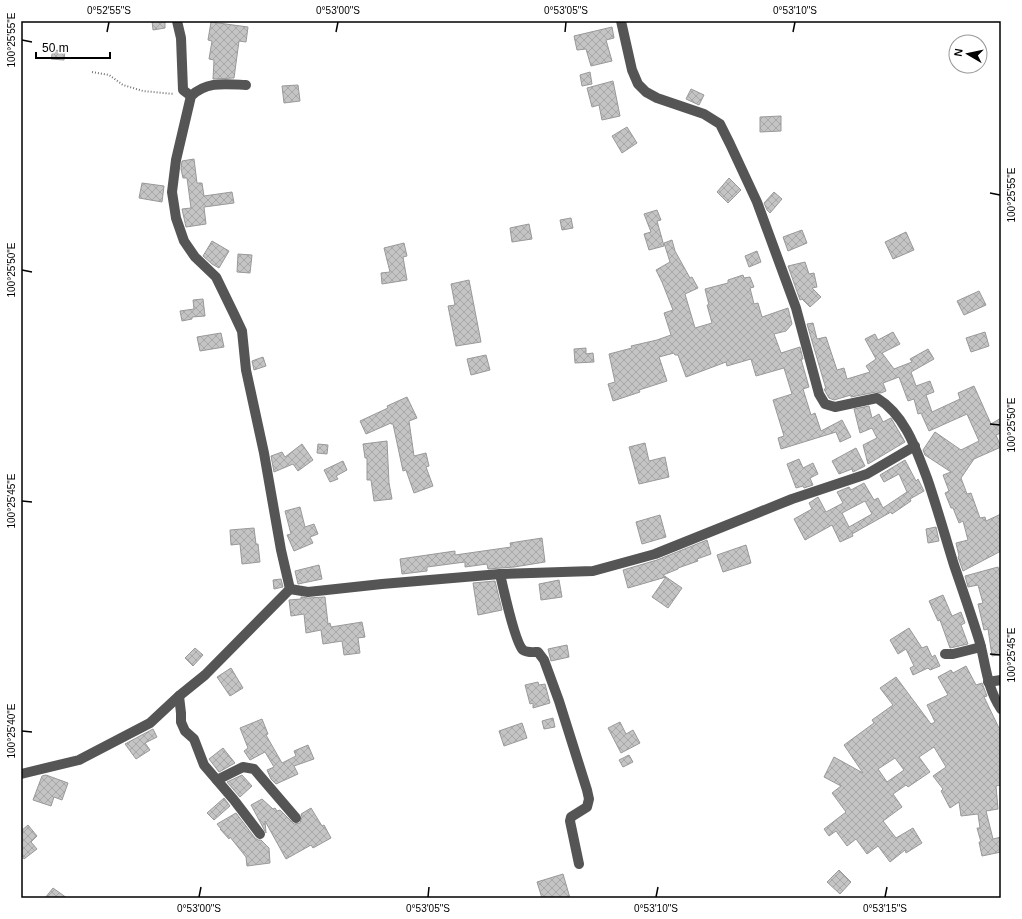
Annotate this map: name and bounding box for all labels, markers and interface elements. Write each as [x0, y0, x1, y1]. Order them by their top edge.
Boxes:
text: 0°52'55"S [87, 5, 131, 16]
text: 0°53'00"S [316, 5, 360, 16]
text: 0°53'05"S [544, 5, 588, 16]
text: 0°53'10"S [773, 5, 817, 16]
text: 100°25'55"E [6, 12, 17, 68]
scale bar [36, 34, 110, 60]
north arrow [948, 34, 988, 74]
text: 50 m [42, 41, 69, 55]
text: N [952, 48, 965, 57]
text: 100°25'55"E [1006, 167, 1017, 223]
text: 100°25'50"E [6, 242, 17, 298]
text: 100°25'50"E [1006, 397, 1017, 453]
text: 100°25'45"E [6, 473, 17, 529]
text: 100°25'45"E [1006, 627, 1017, 683]
text: 100°25'40"E [6, 703, 17, 759]
text: 0°53'00"S [177, 903, 221, 914]
text: 0°53'05"S [406, 903, 450, 914]
text: 0°53'10"S [634, 903, 678, 914]
text: 0°53'15"S [863, 903, 907, 914]

